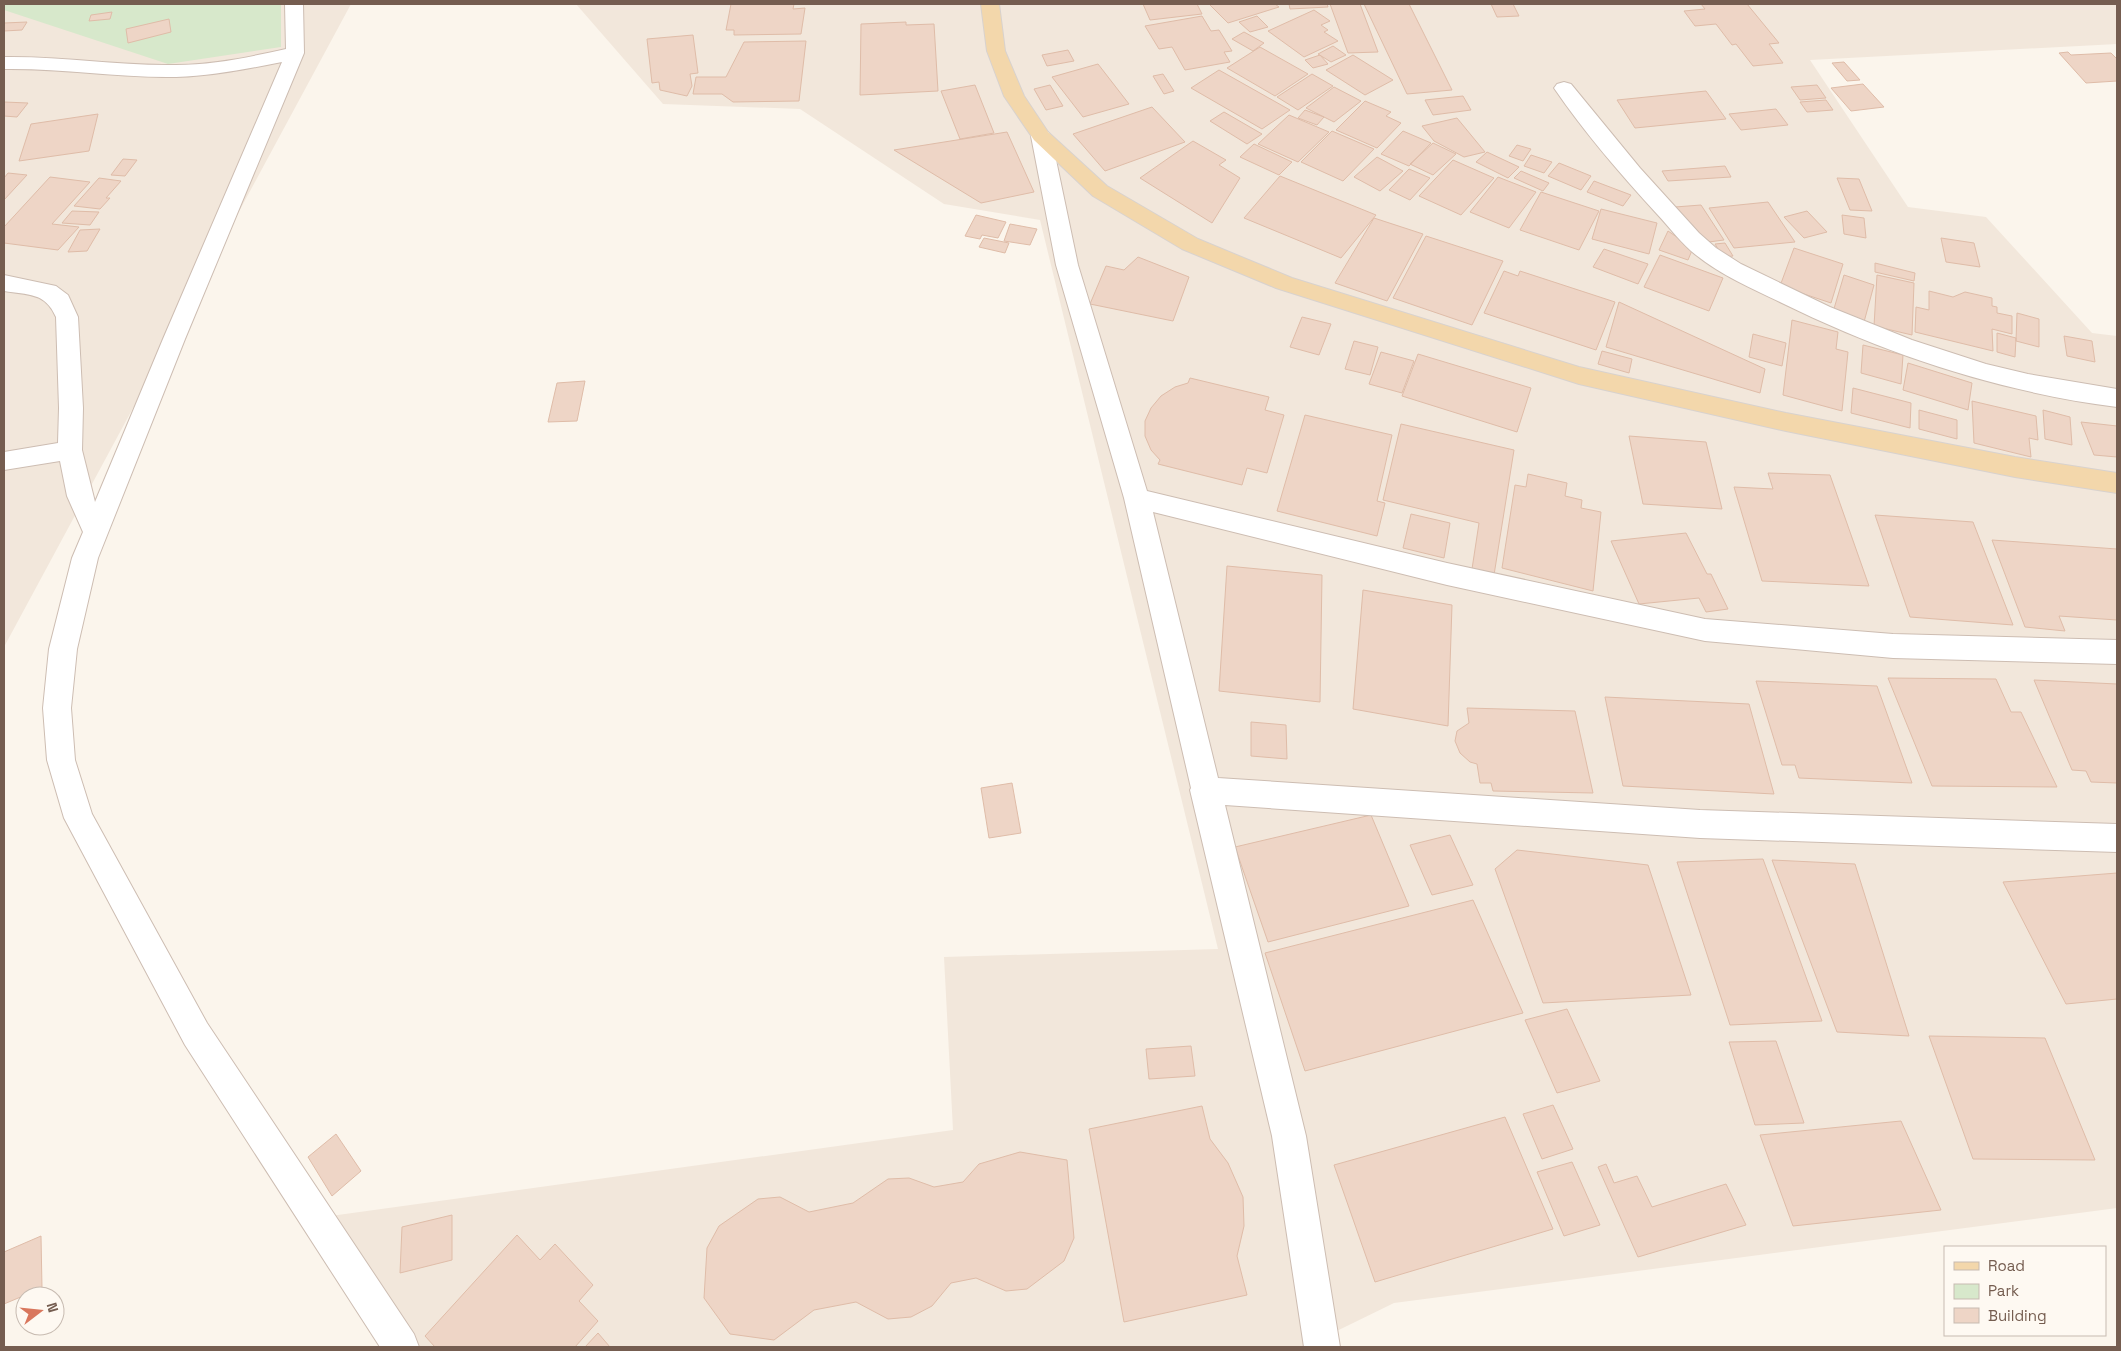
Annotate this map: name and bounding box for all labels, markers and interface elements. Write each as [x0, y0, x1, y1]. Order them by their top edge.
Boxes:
legend [1944, 1246, 2106, 1336]
text: Road [1988, 1256, 2025, 1275]
text: Park [1988, 1281, 2019, 1300]
north arrow [15, 1286, 65, 1336]
text: N [43, 1300, 62, 1314]
text: Building [1988, 1306, 2047, 1325]

